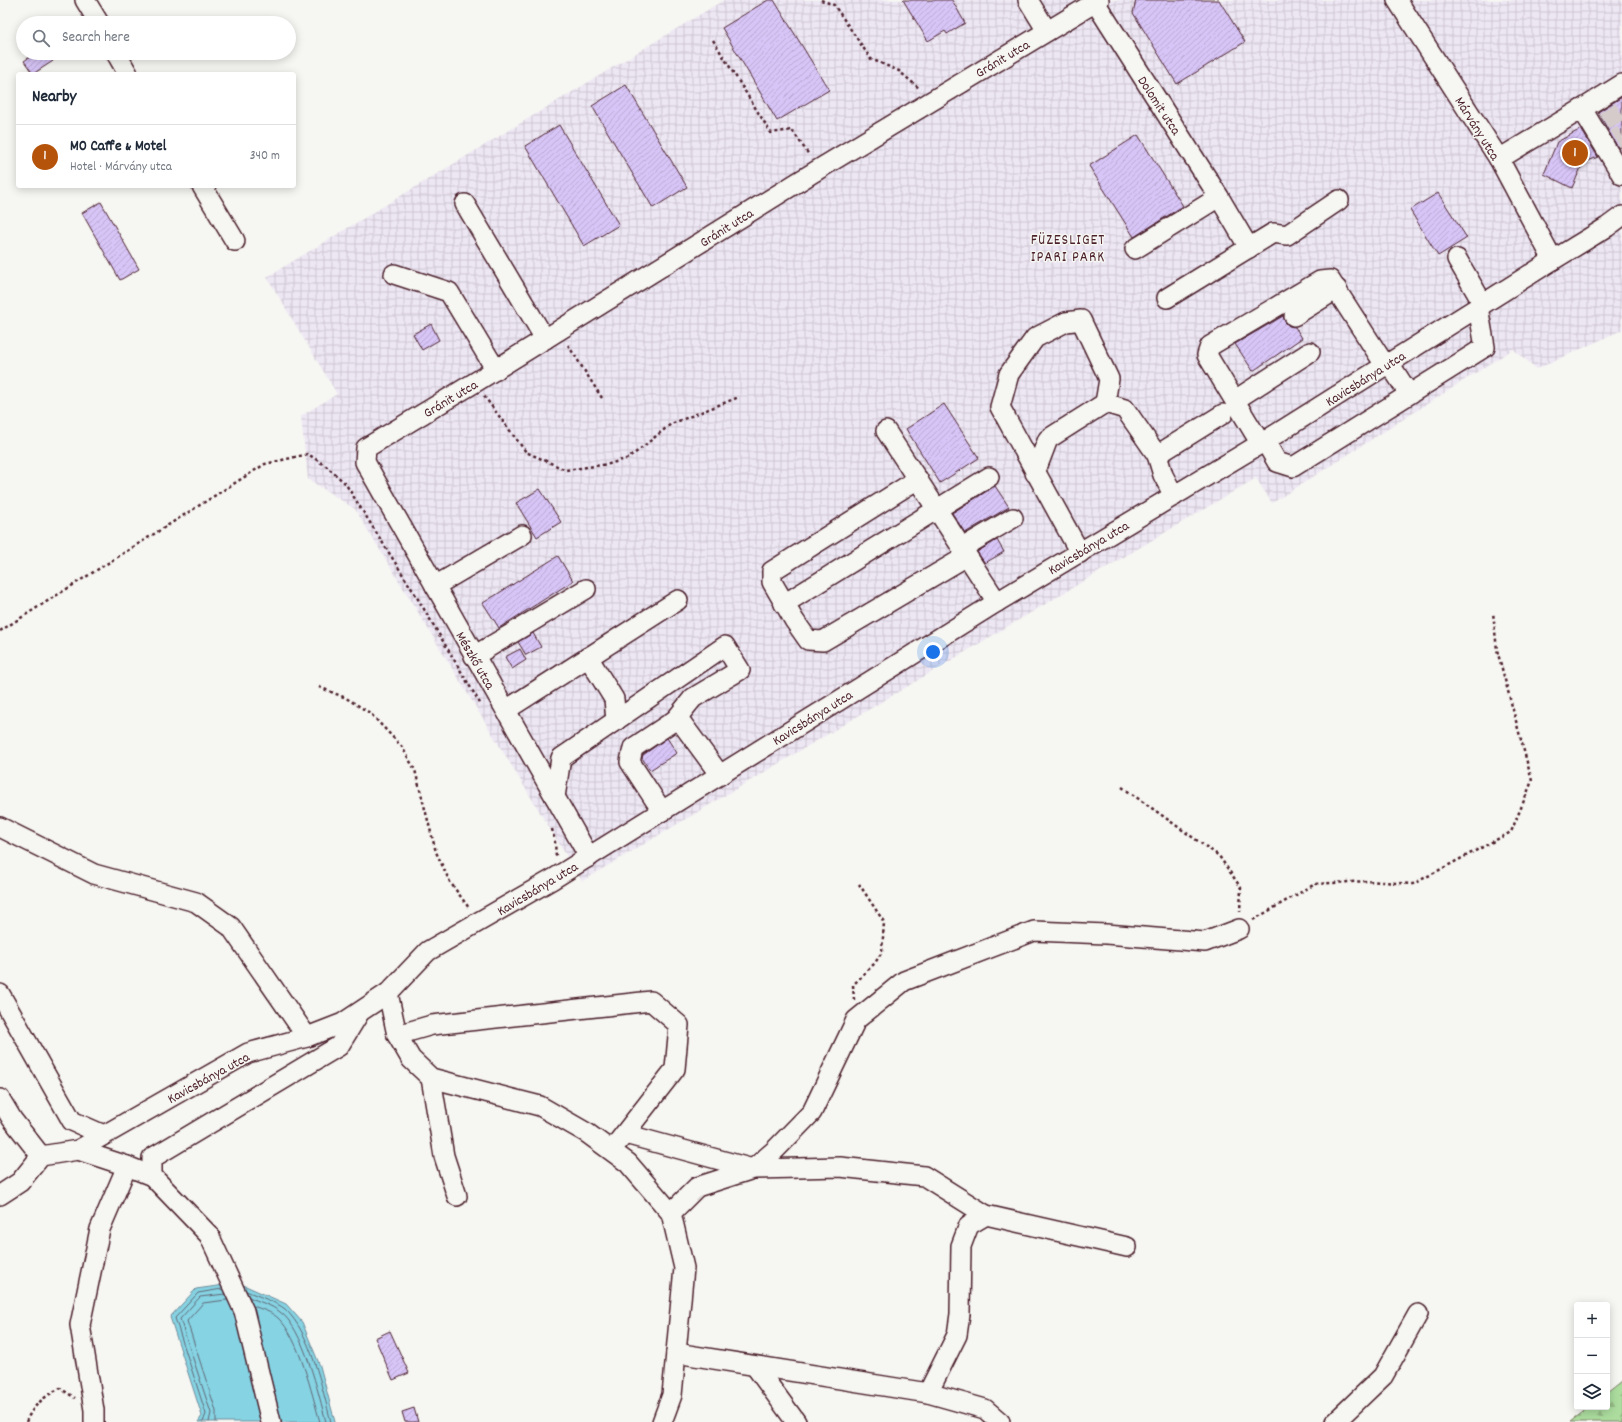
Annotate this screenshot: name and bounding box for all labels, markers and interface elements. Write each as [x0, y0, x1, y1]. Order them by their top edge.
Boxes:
search box [16, 16, 296, 60]
icon: search [30, 27, 52, 49]
text: Search here [62, 27, 130, 49]
street label: Gránit utca [972, 35, 1034, 84]
street label: Dolomit utca [1132, 73, 1185, 140]
text: Nearby [32, 86, 76, 110]
street label: Márvány utca [1449, 93, 1504, 165]
text: M0 Caffe & Motel [70, 136, 166, 158]
pin: 1 [1562, 138, 1588, 168]
text: 1 [44, 147, 46, 166]
text: 340 m [250, 147, 280, 166]
text: Hotel · Márvány utca [70, 158, 172, 177]
street label: Gránit utca [696, 204, 758, 253]
district label: FÜZESLIGET IPARI PARK [1031, 230, 1105, 269]
street label: Kavicsbánya utca [1322, 347, 1410, 412]
street label: Gránit utca [420, 375, 482, 424]
street label: Kavicsbánya utca [1045, 516, 1134, 581]
street label: Mészkő utca [450, 628, 499, 694]
your location [923, 642, 943, 662]
street label: Kavicsbánya utca [769, 686, 857, 751]
street label: Kavicsbánya utca [494, 857, 583, 922]
street label: Kavicsbánya utca [164, 1048, 254, 1110]
map controls [1574, 1302, 1610, 1410]
button: + [1574, 1302, 1610, 1338]
button: − [1574, 1338, 1610, 1374]
button: layers [1574, 1374, 1610, 1410]

